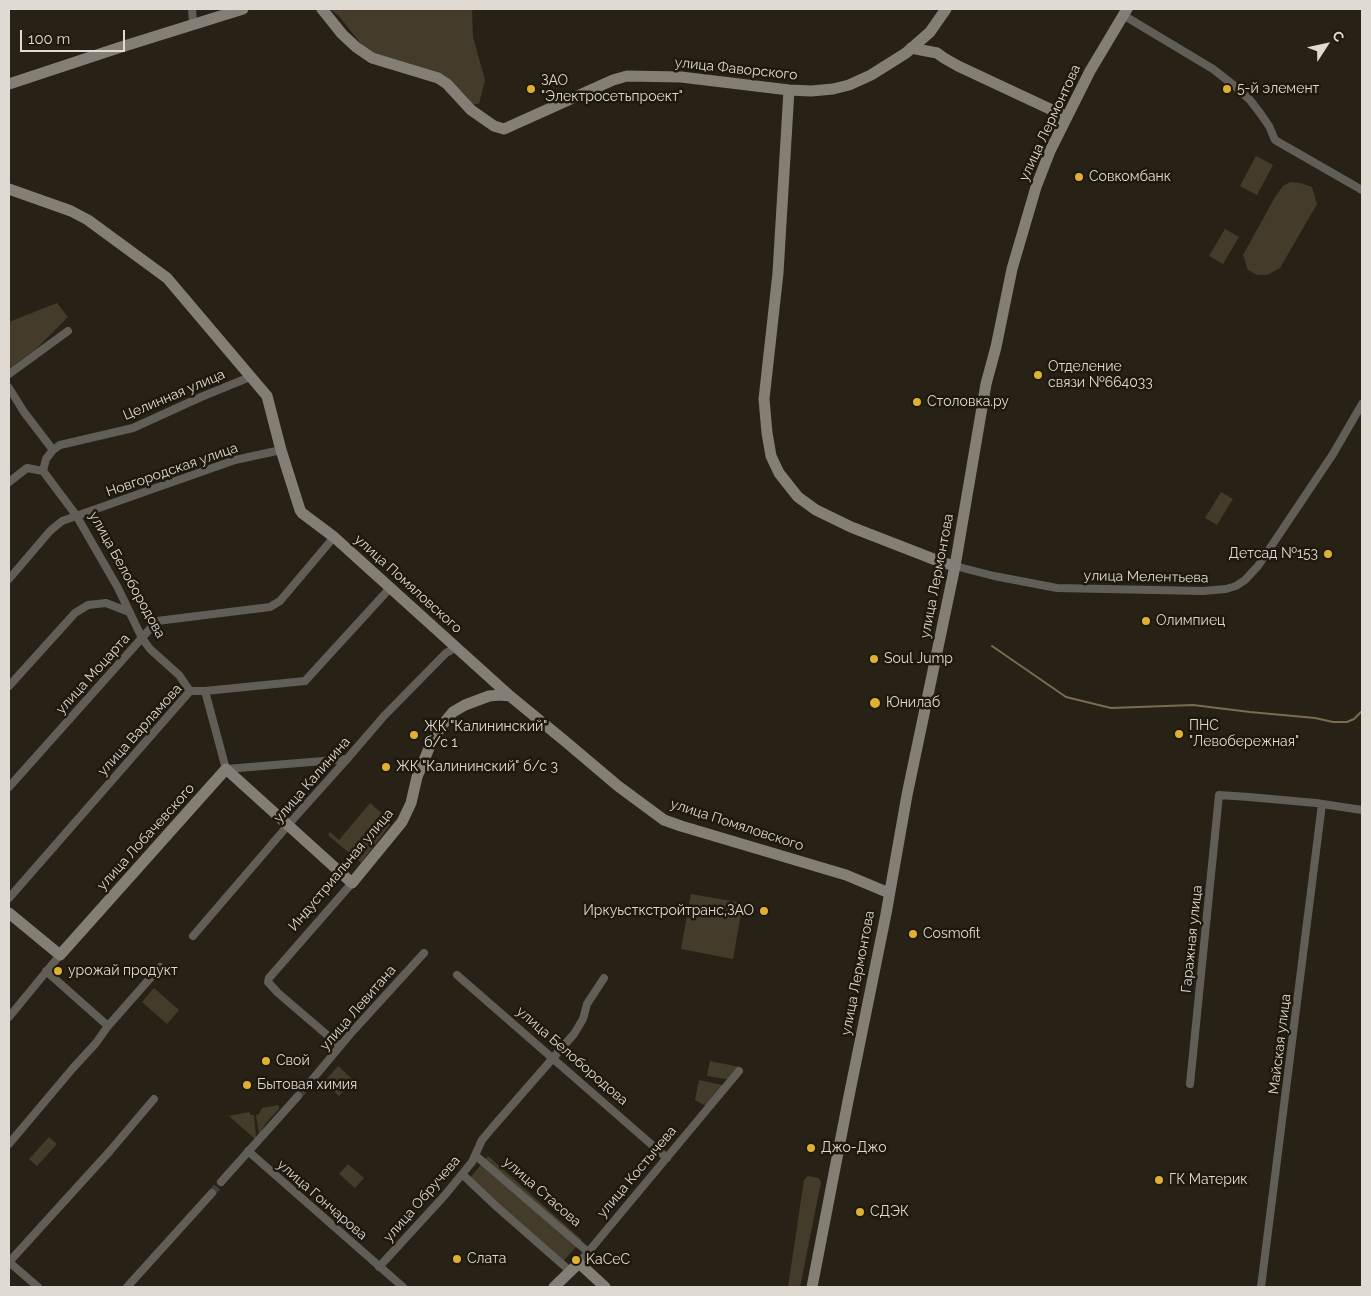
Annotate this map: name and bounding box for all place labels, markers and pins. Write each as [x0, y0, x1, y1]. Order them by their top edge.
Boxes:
place label: ЗАО "Электросетьпроект" [541, 73, 683, 105]
place label: 5-й элемент [1237, 81, 1319, 97]
marker: ЗАО "Электросетьпроект" [525, 83, 537, 95]
marker: 5-й элемент [1221, 83, 1233, 95]
place label: Совкомбанк [1089, 169, 1171, 185]
marker: Совкомбанк [1073, 171, 1085, 183]
place label: Отделение связи №664033 [1048, 359, 1153, 392]
marker: Отделение связи №664033 [1032, 369, 1044, 381]
place label: Столовка.ру [927, 394, 1009, 410]
marker: Столовка.ру [911, 396, 923, 408]
place label: Детсад №153 [1229, 546, 1318, 562]
marker: Детсад №153 [1322, 548, 1334, 560]
place label: Олимпиец [1156, 613, 1225, 629]
marker: Олимпиец [1140, 615, 1152, 627]
place label: Soul Jump [884, 651, 953, 667]
marker: Soul Jump [868, 653, 880, 665]
place label: Юнилаб [886, 695, 940, 711]
marker: Юнилаб [868, 696, 882, 710]
place label: ПНС "Левобережная" [1189, 718, 1299, 750]
place label: ЖК "Калининский" б/с 1 [424, 719, 547, 752]
marker: ПНС "Левобережная" [1173, 728, 1185, 740]
marker: ЖК "Калининский" б/с 1 [408, 729, 420, 741]
place label: ЖК "Калининский" б/с 3 [396, 759, 558, 775]
marker: ЖК "Калининский" б/с 3 [380, 761, 392, 773]
place label: Иркуьсткстройтранс,ЗАО [583, 903, 754, 919]
marker: Иркуьсткстройтранс,ЗАО [758, 905, 770, 917]
place label: Cosmofit [923, 926, 981, 942]
marker: Cosmofit [907, 928, 919, 940]
place label: урожай продукт [68, 963, 178, 979]
marker: урожай продукт [52, 965, 64, 977]
place label: Свой [276, 1053, 310, 1069]
marker: Свой [260, 1055, 272, 1067]
place label: Бытовая химия [257, 1077, 357, 1093]
marker: Бытовая химия [241, 1079, 253, 1091]
place label: Джо-Джо [821, 1140, 887, 1156]
marker: Джо-Джо [805, 1142, 817, 1154]
place label: ГК Материк [1169, 1172, 1248, 1188]
marker: ГК Материк [1153, 1174, 1165, 1186]
place label: СДЭК [870, 1204, 909, 1220]
marker: СДЭК [854, 1206, 866, 1218]
place label: Слата [467, 1251, 506, 1267]
place label: KaCeC [586, 1252, 630, 1268]
marker: Слата [451, 1253, 463, 1265]
marker: KaCeC [570, 1254, 582, 1266]

